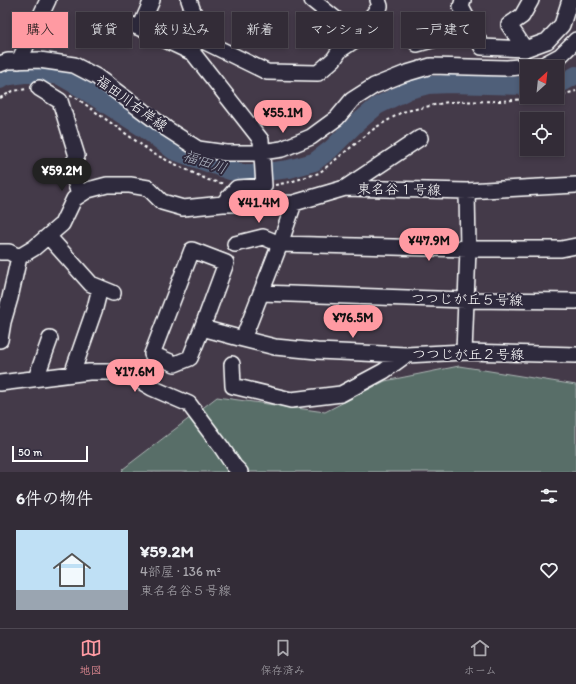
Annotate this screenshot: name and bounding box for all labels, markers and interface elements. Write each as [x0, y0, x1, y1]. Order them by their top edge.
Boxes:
chip: 購入 [12, 12, 68, 48]
chip: 賃貸 [76, 12, 132, 48]
chip: 絞り込み [140, 12, 224, 48]
chip: 新着 [232, 12, 288, 48]
chip: マンション [296, 12, 393, 48]
chip: 一戸建て [401, 12, 485, 48]
north arrow [520, 60, 564, 104]
map controls [520, 60, 564, 156]
street label: 福田川右岸線 [93, 72, 171, 135]
pin: ¥55.1M [250, 100, 316, 134]
text: ¥55.1M [263, 105, 303, 120]
button: locate [520, 112, 564, 156]
water label: 福田川 [181, 146, 229, 178]
pin: ¥59.2M [29, 158, 95, 192]
text: ¥59.2M [41, 163, 83, 178]
street label: 東名谷１号線 [357, 180, 441, 199]
pin: ¥41.4M [226, 190, 292, 224]
text: ¥41.4M [238, 195, 280, 210]
pin: ¥47.9M [396, 228, 462, 262]
text: ¥47.9M [408, 233, 450, 248]
street label: つつじが丘５号線 [411, 290, 523, 309]
pin: ¥76.5M [320, 305, 386, 339]
text: ¥76.5M [333, 310, 373, 325]
street label: つつじが丘２号線 [412, 346, 524, 363]
pin: ¥17.6M [102, 359, 168, 393]
text: ¥17.6M [115, 364, 155, 379]
scale bar [12, 444, 88, 463]
text: 50 m [18, 446, 42, 459]
icon: filters [538, 485, 560, 507]
text: 6件の物件 [16, 488, 93, 508]
text: ¥59.2M [140, 541, 194, 561]
icon: home [48, 546, 96, 594]
icon: heart [538, 559, 560, 581]
text: 4部屋 · 136 m² [140, 564, 221, 579]
text: 東名名谷５号線 [140, 583, 231, 598]
tab: 地図 [80, 637, 102, 677]
tab: 保存済み [261, 637, 305, 677]
tab: ホーム [464, 637, 496, 677]

